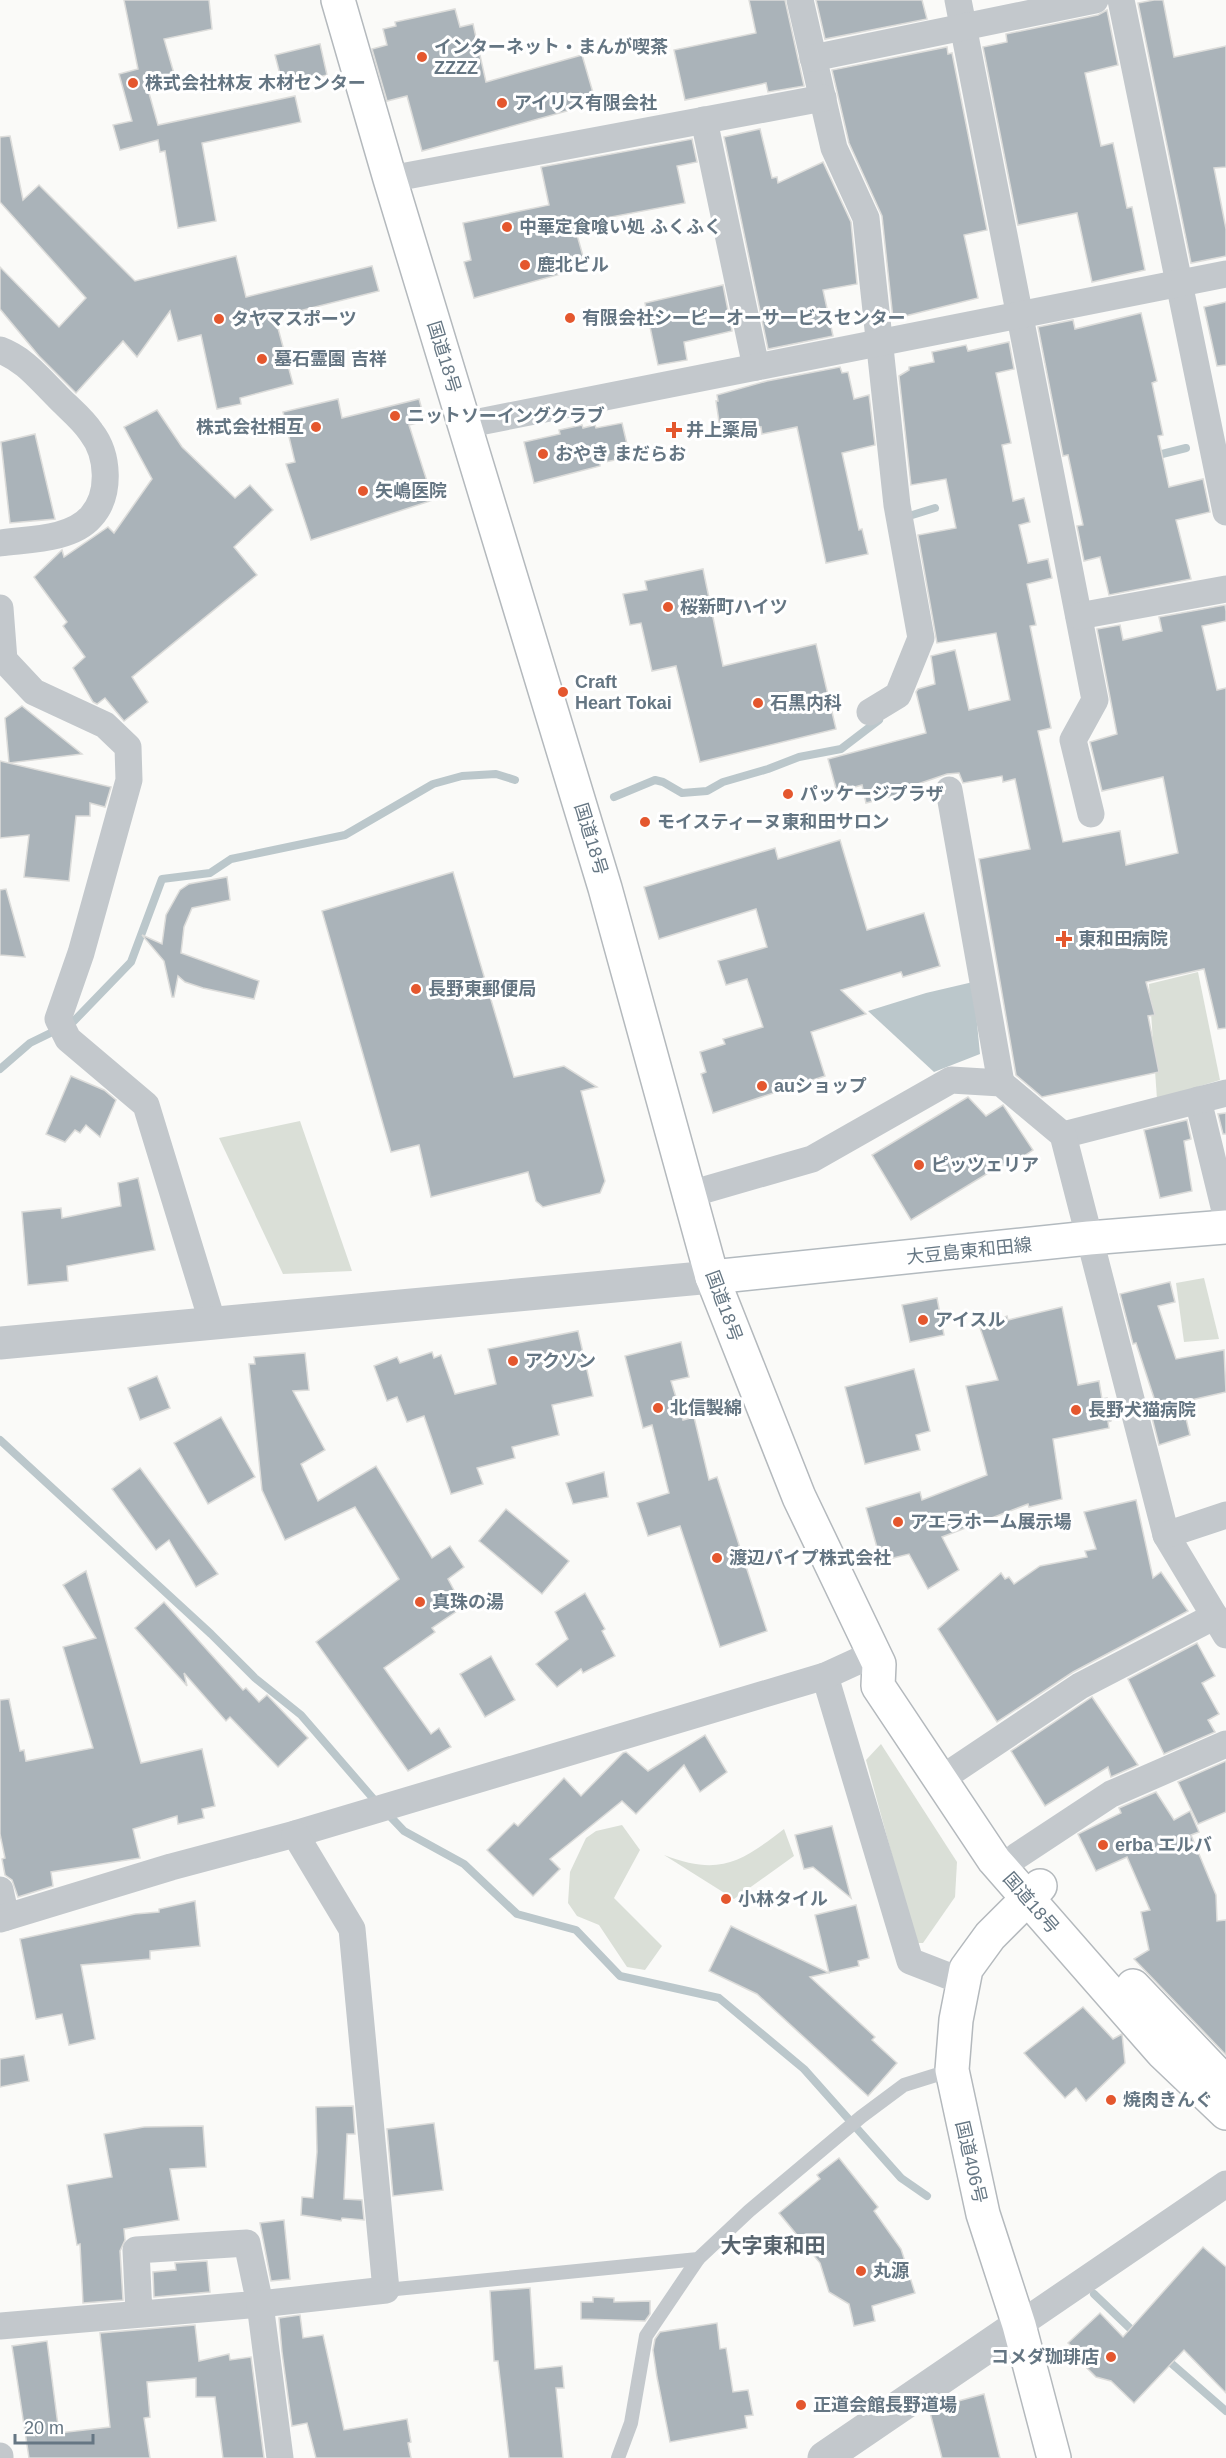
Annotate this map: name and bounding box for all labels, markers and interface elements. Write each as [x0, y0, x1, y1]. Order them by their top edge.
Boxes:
place label: インターネット・まんが喫茶 ZZZZ [434, 37, 668, 78]
marker: インターネット・まんが喫茶 ZZZZ [415, 50, 429, 64]
place label: 株式会社林友 木材センター [145, 73, 366, 93]
marker: 株式会社林友 木材センター [126, 76, 140, 90]
place label: アイリス有限会社 [514, 93, 657, 113]
marker: アイリス有限会社 [495, 96, 509, 110]
place label: 中華定食喰い処 ふくふく [519, 217, 722, 237]
marker: 中華定食喰い処 ふくふく [500, 220, 514, 234]
place label: 鹿北ビル [537, 255, 609, 275]
marker: 鹿北ビル [518, 258, 532, 272]
place label: 有限会社シーピーオーサービスセンター [582, 308, 906, 328]
place label: タヤマスポーツ [231, 309, 357, 329]
marker: 有限会社シーピーオーサービスセンター [563, 311, 577, 325]
marker: タヤマスポーツ [212, 312, 226, 326]
street label: 国道18号 [424, 319, 464, 395]
place label: 墓石霊園 吉祥 [274, 349, 387, 369]
marker: 墓石霊園 吉祥 [255, 352, 269, 366]
place label: ニットソーイングクラブ [407, 406, 605, 426]
marker: ニットソーイングクラブ [388, 409, 402, 423]
place label: 株式会社相互 [196, 417, 304, 437]
marker: 株式会社相互 [309, 420, 323, 434]
place label: 井上薬局 [686, 420, 758, 440]
marker: 井上薬局 [667, 423, 681, 437]
place label: おやき まだらお [555, 444, 686, 464]
marker: おやき まだらお [536, 447, 550, 461]
place label: 矢嶋医院 [375, 481, 447, 501]
marker: 矢嶋医院 [356, 484, 370, 498]
place label: 桜新町ハイツ [680, 597, 788, 617]
marker: 桜新町ハイツ [661, 600, 675, 614]
place label: Craft Heart Tokai [575, 672, 672, 713]
marker: Craft Heart Tokai [556, 685, 570, 699]
place label: 石黒内科 [770, 693, 842, 713]
marker: 石黒内科 [751, 696, 765, 710]
place label: パッケージプラザ [800, 784, 944, 804]
marker: パッケージプラザ [781, 787, 795, 801]
street label: 国道18号 [571, 801, 611, 877]
place label: モイスティーヌ東和田サロン [657, 812, 889, 832]
marker: モイスティーヌ東和田サロン [638, 815, 652, 829]
place label: 東和田病院 [1078, 929, 1168, 949]
marker: 東和田病院 [1055, 930, 1073, 948]
place label: 長野東郵便局 [428, 979, 536, 999]
marker: 長野東郵便局 [409, 982, 423, 996]
place label: auショップ [774, 1076, 867, 1096]
marker: auショップ [755, 1079, 769, 1093]
place label: ピッツェリア [931, 1155, 1039, 1175]
marker: ピッツェリア [912, 1158, 926, 1172]
street label: 大豆島東和田線 [905, 1234, 1033, 1268]
street label: 国道18号 [702, 1268, 746, 1344]
place label: アイスル [935, 1310, 1006, 1330]
marker: アイスル [916, 1313, 930, 1327]
place label: アクソン [525, 1351, 596, 1371]
marker: アクソン [506, 1354, 520, 1368]
place label: 北信製綿 [670, 1398, 742, 1418]
place label: 長野犬猫病院 [1088, 1400, 1196, 1420]
marker: 北信製綿 [651, 1401, 665, 1415]
marker: 長野犬猫病院 [1069, 1403, 1083, 1417]
place label: アエラホーム展示場 [910, 1512, 1071, 1532]
marker: アエラホーム展示場 [891, 1515, 905, 1529]
place label: 渡辺パイプ株式会社 [729, 1548, 891, 1568]
marker: 渡辺パイプ株式会社 [710, 1551, 724, 1565]
place label: 真珠の湯 [432, 1592, 504, 1612]
marker: 真珠の湯 [413, 1595, 427, 1609]
place label: erba エルバ [1115, 1835, 1212, 1855]
marker: erba エルバ [1096, 1838, 1110, 1852]
street label: 国道18号 [999, 1869, 1063, 1937]
place label: 小林タイル [738, 1889, 828, 1909]
marker: 小林タイル [719, 1892, 733, 1906]
place label: 焼肉きんぐ [1123, 2090, 1213, 2110]
marker: 焼肉きんぐ [1104, 2093, 1118, 2107]
street label: 国道406号 [952, 2119, 990, 2205]
district label: 大字東和田 [721, 2234, 826, 2257]
place label: 丸源 [873, 2261, 909, 2281]
marker: 丸源 [854, 2264, 868, 2278]
place label: コメダ珈琲店 [991, 2347, 1099, 2367]
marker: コメダ珈琲店 [1104, 2350, 1118, 2364]
place label: 正道会館長野道場 [813, 2395, 957, 2415]
marker: 正道会館長野道場 [794, 2398, 808, 2412]
scale bar [15, 2407, 93, 2445]
text: 20 m [24, 2418, 64, 2438]

